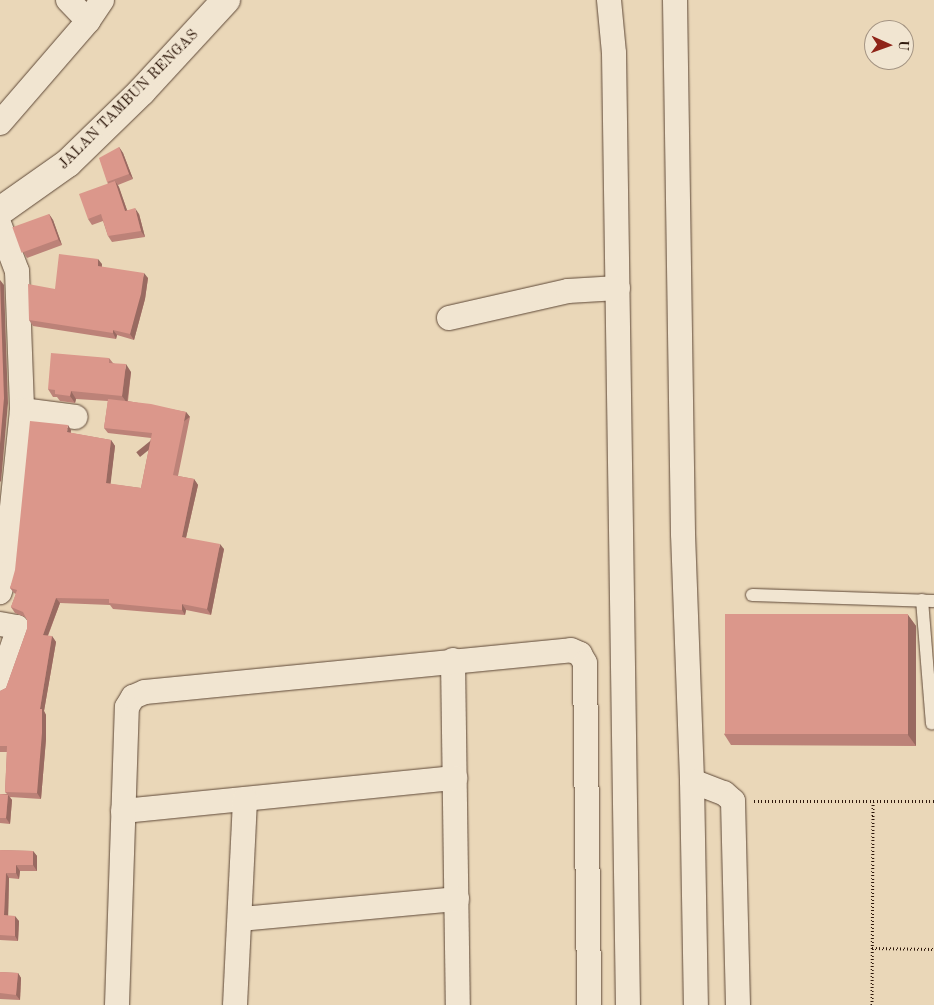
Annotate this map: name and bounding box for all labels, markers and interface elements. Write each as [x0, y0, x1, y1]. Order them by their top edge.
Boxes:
north arrow [864, 20, 914, 70]
street label: JALAN TAMBUN RENGAS [55, 26, 203, 174]
text: U [896, 40, 910, 51]

